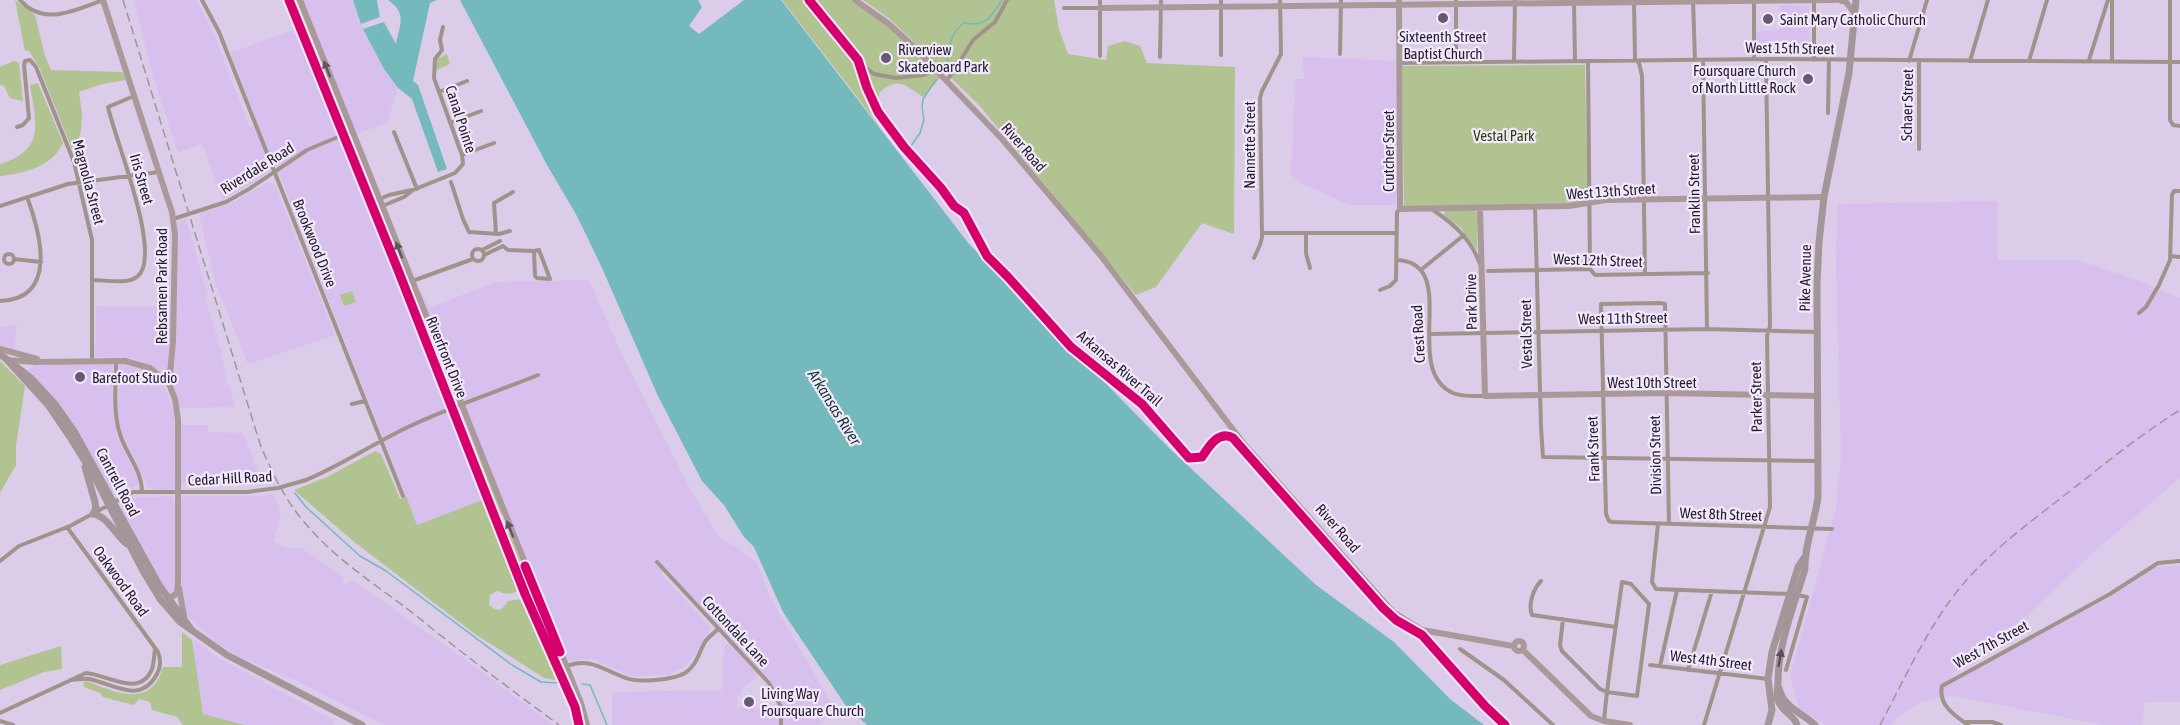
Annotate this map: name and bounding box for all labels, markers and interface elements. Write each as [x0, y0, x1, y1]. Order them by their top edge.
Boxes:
marker: Sixteenth Street Baptist Church [1436, 11, 1450, 25]
place label: Saint Mary Catholic Church [1780, 11, 1926, 28]
marker: Saint Mary Catholic Church [1761, 12, 1775, 26]
place label: Sixteenth Street Baptist Church [1399, 28, 1487, 62]
street label: West 15th Street [1745, 39, 1835, 57]
place label: Riverview Skateboard Park [898, 41, 989, 75]
marker: Riverview Skateboard Park [879, 51, 893, 65]
one-way arrow [322, 59, 332, 77]
place label: Foursquare Church of North Little Rock [1692, 62, 1796, 96]
street label: Schaer Street [1898, 69, 1916, 141]
marker: Foursquare Church of North Little Rock [1801, 72, 1815, 86]
street label: Canal Pointe [442, 83, 480, 155]
street label: Nannette Street [1241, 101, 1258, 189]
street label: Crutcher Street [1380, 110, 1397, 192]
street label: River Road [998, 119, 1050, 175]
park label: Vestal Park [1473, 127, 1535, 144]
street label: Magnolia Street [70, 138, 108, 226]
street label: Riverdale Road [217, 139, 297, 197]
street label: Iris Street [127, 152, 157, 206]
street label: Franklin Street [1685, 154, 1703, 234]
street label: West 13th Street [1566, 179, 1656, 203]
street label: Brookwood Drive [290, 197, 340, 290]
street label: Rebsamen Park Road [153, 228, 170, 344]
one-way arrow [394, 241, 403, 259]
street label: Pike Avenue [1796, 244, 1814, 312]
street label: West 12th Street [1553, 250, 1643, 270]
street label: Park Drive [1462, 274, 1480, 330]
street label: Vestal Street [1517, 299, 1535, 369]
street label: Crest Road [1408, 304, 1428, 364]
street label: West 11th Street [1578, 309, 1668, 327]
street label: Riverfront Drive [423, 314, 471, 400]
street label: Arkansas River Trail [1074, 327, 1166, 409]
street label: Parker Street [1747, 361, 1765, 433]
water label: Arkansas River [804, 365, 866, 449]
place label: Barefoot Studio [92, 369, 177, 386]
marker: Barefoot Studio [73, 370, 87, 384]
street label: West 10th Street [1607, 374, 1697, 391]
street label: Division Street [1646, 415, 1664, 495]
street label: Frank Street [1583, 416, 1603, 482]
street label: Cantrell Road [93, 445, 143, 519]
street label: Cedar Hill Road [187, 467, 273, 489]
street label: River Road [1312, 500, 1364, 556]
street label: West 8th Street [1679, 504, 1763, 524]
one-way arrow [505, 519, 515, 537]
street label: Oakwood Road [90, 542, 152, 620]
street label: Cottondale Lane [699, 592, 773, 670]
street label: West 7th Street [1951, 617, 2031, 671]
street label: West 4th Street [1669, 647, 1753, 673]
one-way arrow [1776, 648, 1785, 667]
place label: Living Way Foursquare Church [761, 685, 864, 719]
marker: Living Way Foursquare Church [742, 695, 756, 709]

